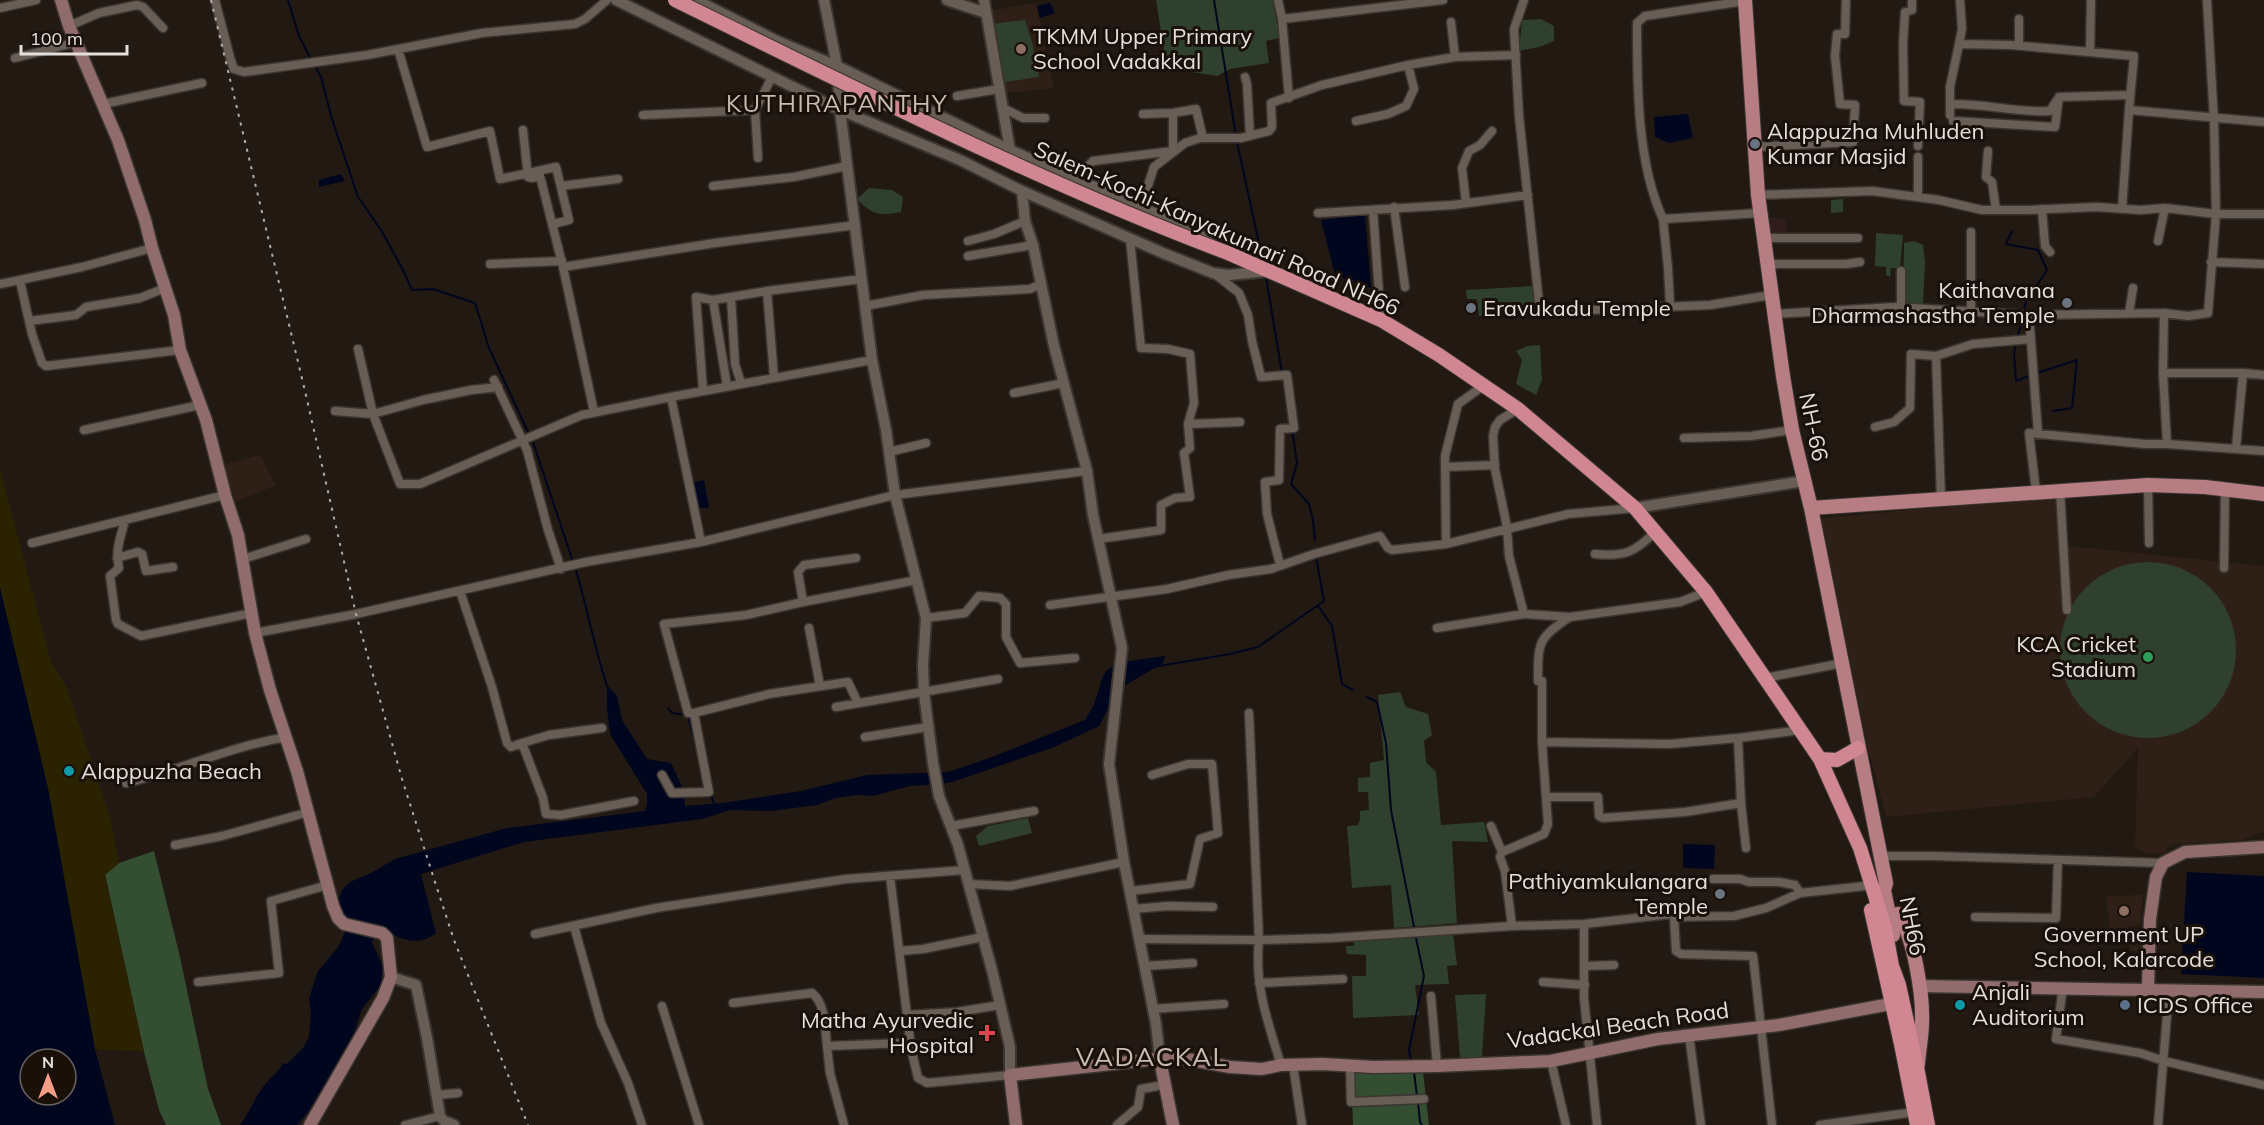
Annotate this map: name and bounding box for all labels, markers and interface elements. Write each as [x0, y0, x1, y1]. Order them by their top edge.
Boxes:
scale bar [21, 18, 128, 56]
place label: TKMM Upper Primary School Vadakkal [1033, 22, 1252, 75]
text: 100 m [30, 27, 83, 50]
marker: TKMM Upper Primary School Vadakkal [1014, 42, 1028, 56]
district label: KUTHIRAPANTHY [726, 88, 948, 118]
place label: Alappuzha Muhluden Kumar Masjid [1767, 117, 1984, 170]
street label: Salem-Kochi-Kanyakumari Road NH66 [1030, 134, 1404, 322]
marker: Alappuzha Muhluden Kumar Masjid [1748, 137, 1762, 151]
place label: Kaithavana Dharmashastha Temple [1811, 276, 2055, 329]
place label: Eravukadu Temple [1483, 294, 1671, 322]
marker: Kaithavana Dharmashastha Temple [2060, 296, 2074, 310]
marker: Eravukadu Temple [1464, 301, 1478, 315]
street label: NH-66 [1793, 390, 1835, 464]
place label: KCA Cricket Stadium [2016, 630, 2136, 683]
marker: KCA Cricket Stadium [2141, 650, 2155, 664]
place label: Alappuzha Beach [81, 757, 262, 785]
marker: Alappuzha Beach [62, 764, 76, 778]
place label: Pathiyamkulangara Temple [1508, 867, 1708, 920]
marker: Pathiyamkulangara Temple [1713, 887, 1727, 901]
street label: NH66 [1894, 894, 1932, 958]
marker: Government UP School, Kalarcode [2117, 904, 2131, 918]
place label: Government UP School, Kalarcode [2034, 920, 2214, 973]
place label: Anjali Auditorium [1972, 978, 2085, 1031]
place label: ICDS Office [2137, 991, 2253, 1019]
street label: Vadackal Beach Road [1505, 996, 1731, 1054]
marker: Anjali Auditorium [1953, 998, 1967, 1012]
marker: ICDS Office [2118, 998, 2132, 1012]
place label: Matha Ayurvedic Hospital [801, 1006, 974, 1059]
marker: Matha Ayurvedic Hospital [978, 1024, 996, 1042]
district label: VADACKAL [1076, 1040, 1228, 1073]
north arrow [18, 1047, 78, 1107]
text: N [42, 1052, 54, 1072]

